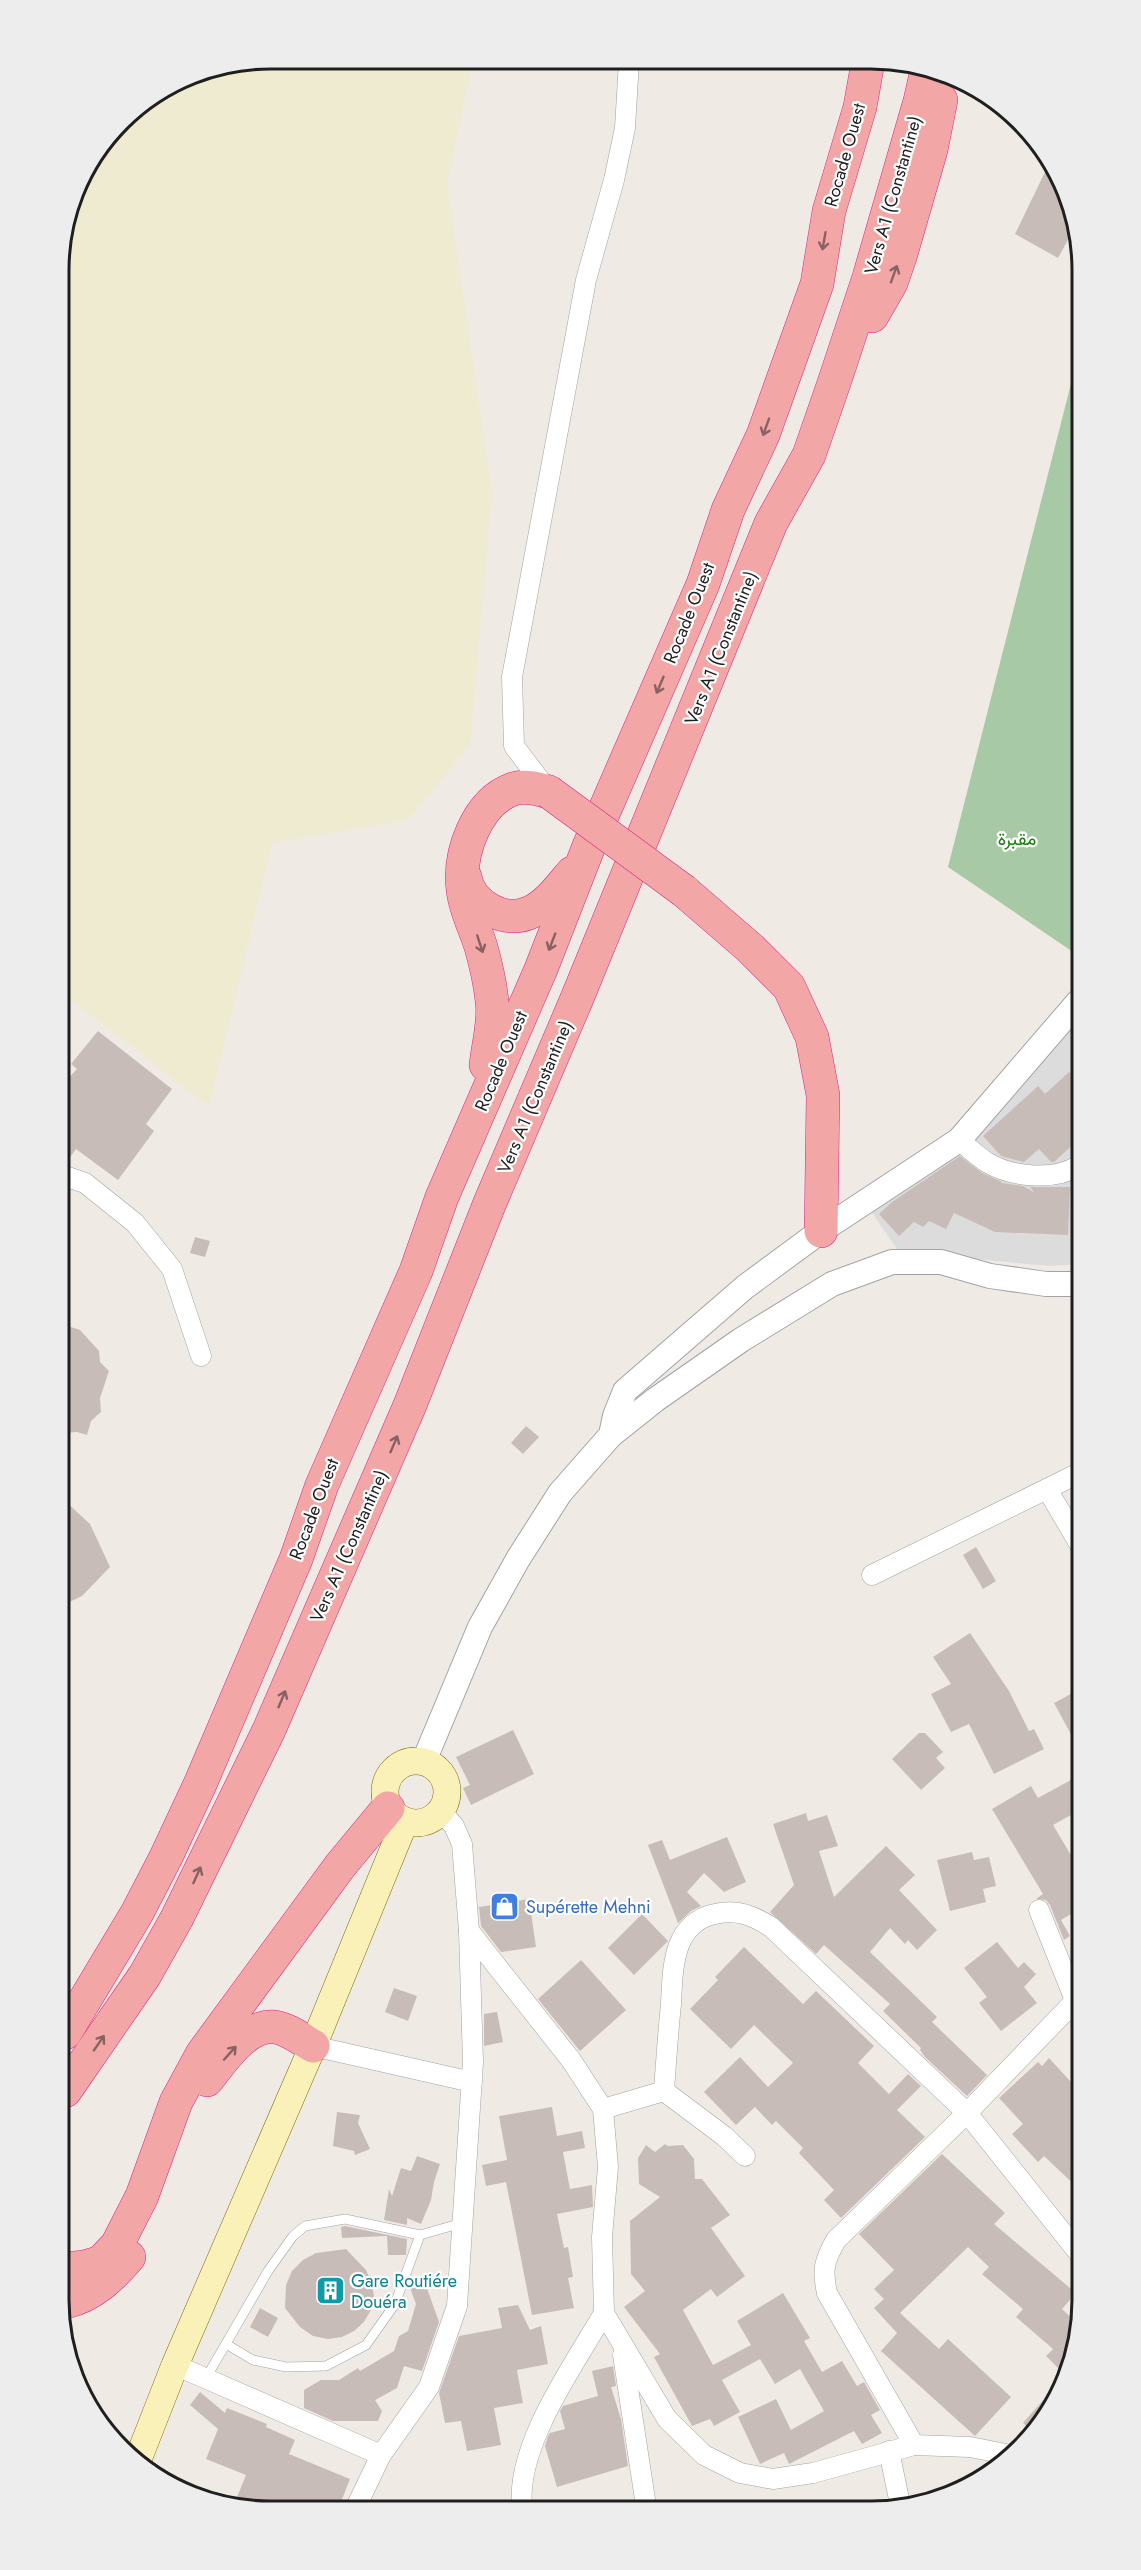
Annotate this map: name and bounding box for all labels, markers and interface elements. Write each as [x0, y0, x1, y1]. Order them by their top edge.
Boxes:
street label: Rocade Ouest [818, 100, 872, 210]
street label: Vers A1 (Constantine) [858, 113, 928, 277]
one-way arrow [818, 231, 829, 250]
one-way arrow [890, 265, 901, 284]
one-way arrow [760, 417, 771, 436]
street label: Rocade Ouest [657, 558, 721, 667]
street label: Vers A1 (Constantine) [678, 567, 764, 729]
one-way arrow [654, 675, 665, 693]
park label: مقبرة [998, 826, 1036, 852]
one-way arrow [546, 932, 557, 951]
one-way arrow [475, 934, 486, 953]
street label: Rocade Ouest [468, 1006, 534, 1115]
street label: Vers A1 (Constantine) [491, 1016, 579, 1178]
one-way arrow [388, 1435, 400, 1453]
street label: Rocade Ouest [283, 1454, 345, 1563]
street label: Vers A1 (Constantine) [304, 1466, 394, 1626]
one-way arrow [277, 1691, 288, 1709]
one-way arrow [192, 1866, 203, 1885]
shop icon: Supérette Mehni [489, 1891, 521, 1923]
place label: Supérette Mehni [526, 1894, 651, 1920]
one-way arrow [93, 2035, 105, 2052]
one-way arrow [223, 2046, 237, 2061]
place label: Gare Routiére Douéra [351, 2268, 457, 2315]
building icon: Gare Routiére Douéra [314, 2275, 346, 2307]

